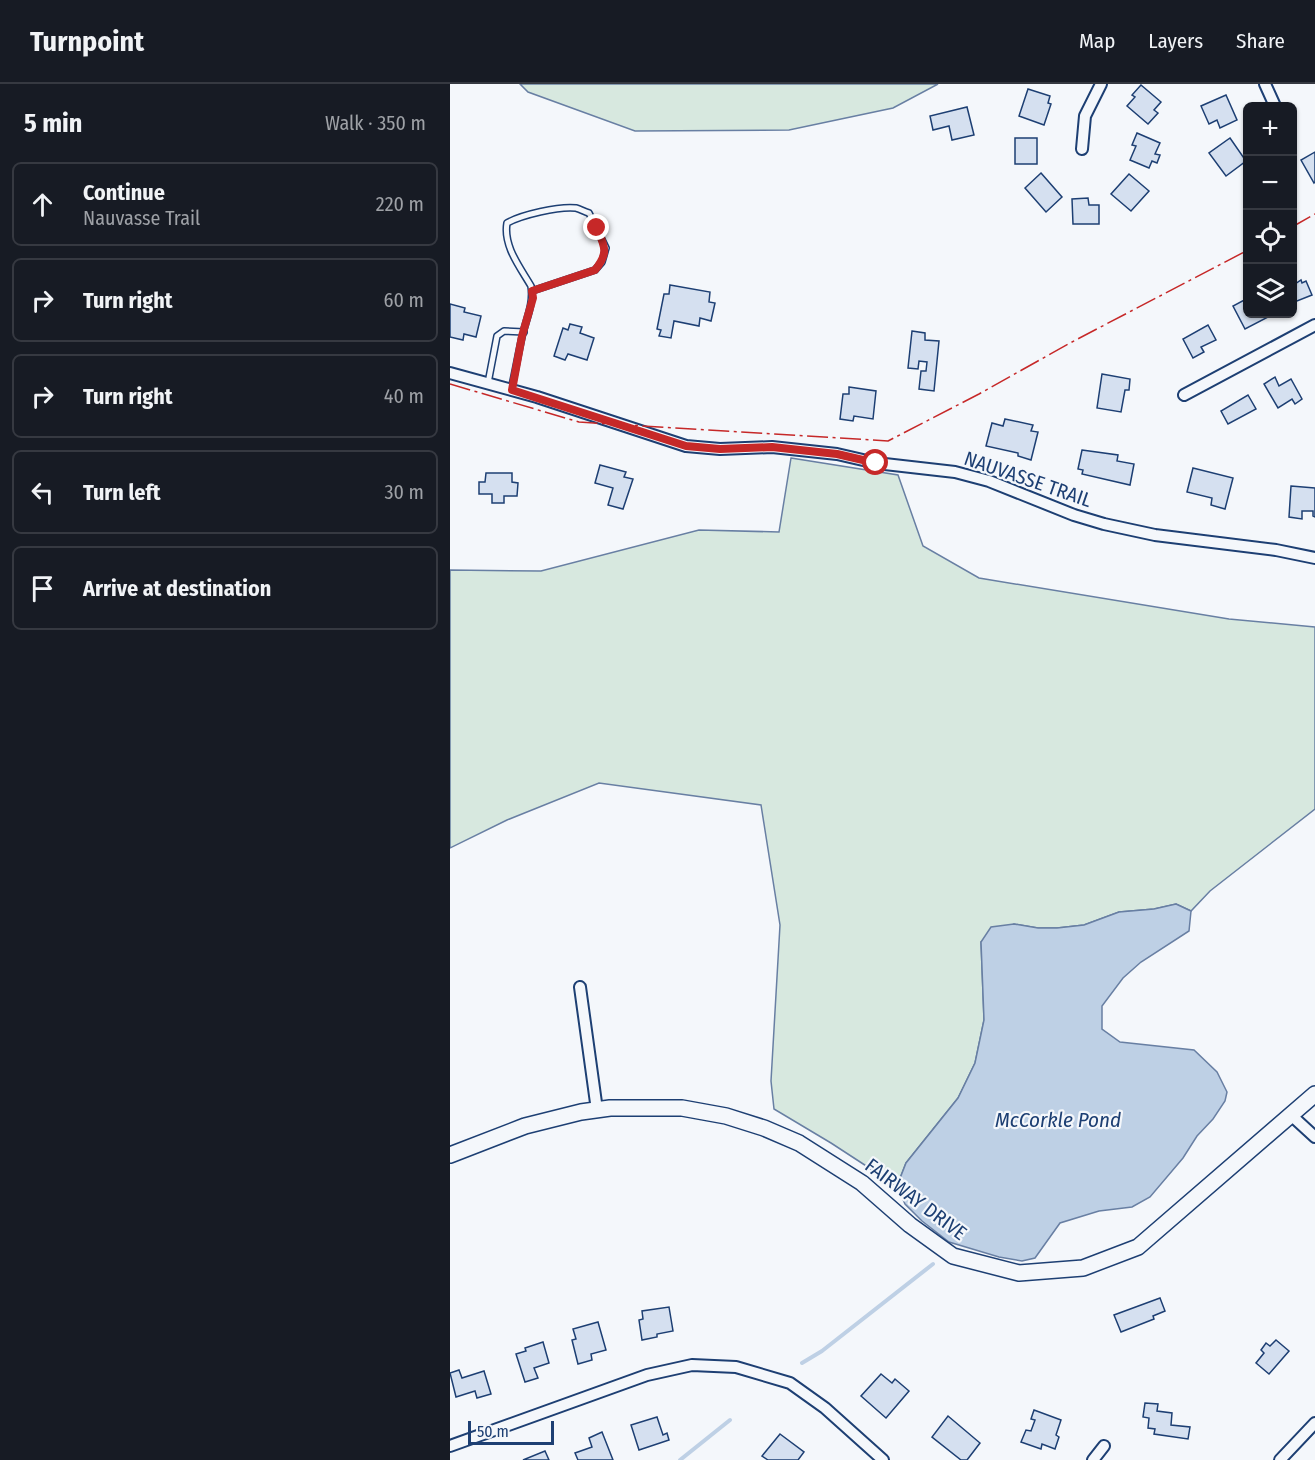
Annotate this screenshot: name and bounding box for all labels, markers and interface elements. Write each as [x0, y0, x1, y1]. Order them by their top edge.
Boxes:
text: Turnpoint [30, 25, 144, 58]
text: Map [1079, 28, 1115, 54]
text: Layers [1148, 28, 1203, 54]
text: Share [1236, 28, 1285, 54]
map controls [1243, 102, 1297, 318]
button: + [1243, 102, 1297, 156]
text: 5 min [24, 108, 82, 139]
text: Walk · 350 m [325, 111, 426, 135]
button: − [1243, 156, 1297, 210]
text: Continue [83, 179, 165, 206]
icon: ahead [26, 188, 59, 221]
text: 220 m [376, 192, 424, 216]
text: Nauvasse Trail [83, 206, 200, 230]
button: locate [1243, 210, 1297, 264]
route end [583, 214, 609, 240]
button: layers [1243, 264, 1297, 318]
icon: right [26, 284, 59, 317]
text: Turn right [83, 287, 172, 314]
text: 60 m [384, 288, 424, 312]
icon: right [26, 380, 59, 413]
text: Turn right [83, 383, 172, 410]
text: 40 m [384, 384, 424, 408]
street label: NAUVASSE TRAIL [961, 446, 1095, 512]
route start [862, 449, 888, 475]
icon: left [26, 476, 59, 509]
text: Turn left [83, 479, 161, 506]
text: 30 m [384, 480, 424, 504]
icon: arrive [26, 572, 59, 605]
text: Arrive at destination [83, 575, 271, 602]
water label: McCorkle Pond [995, 1107, 1121, 1133]
street label: FAIRWAY DRIVE [860, 1153, 972, 1245]
scale bar [468, 1418, 554, 1446]
text: 50 m [477, 1422, 509, 1441]

